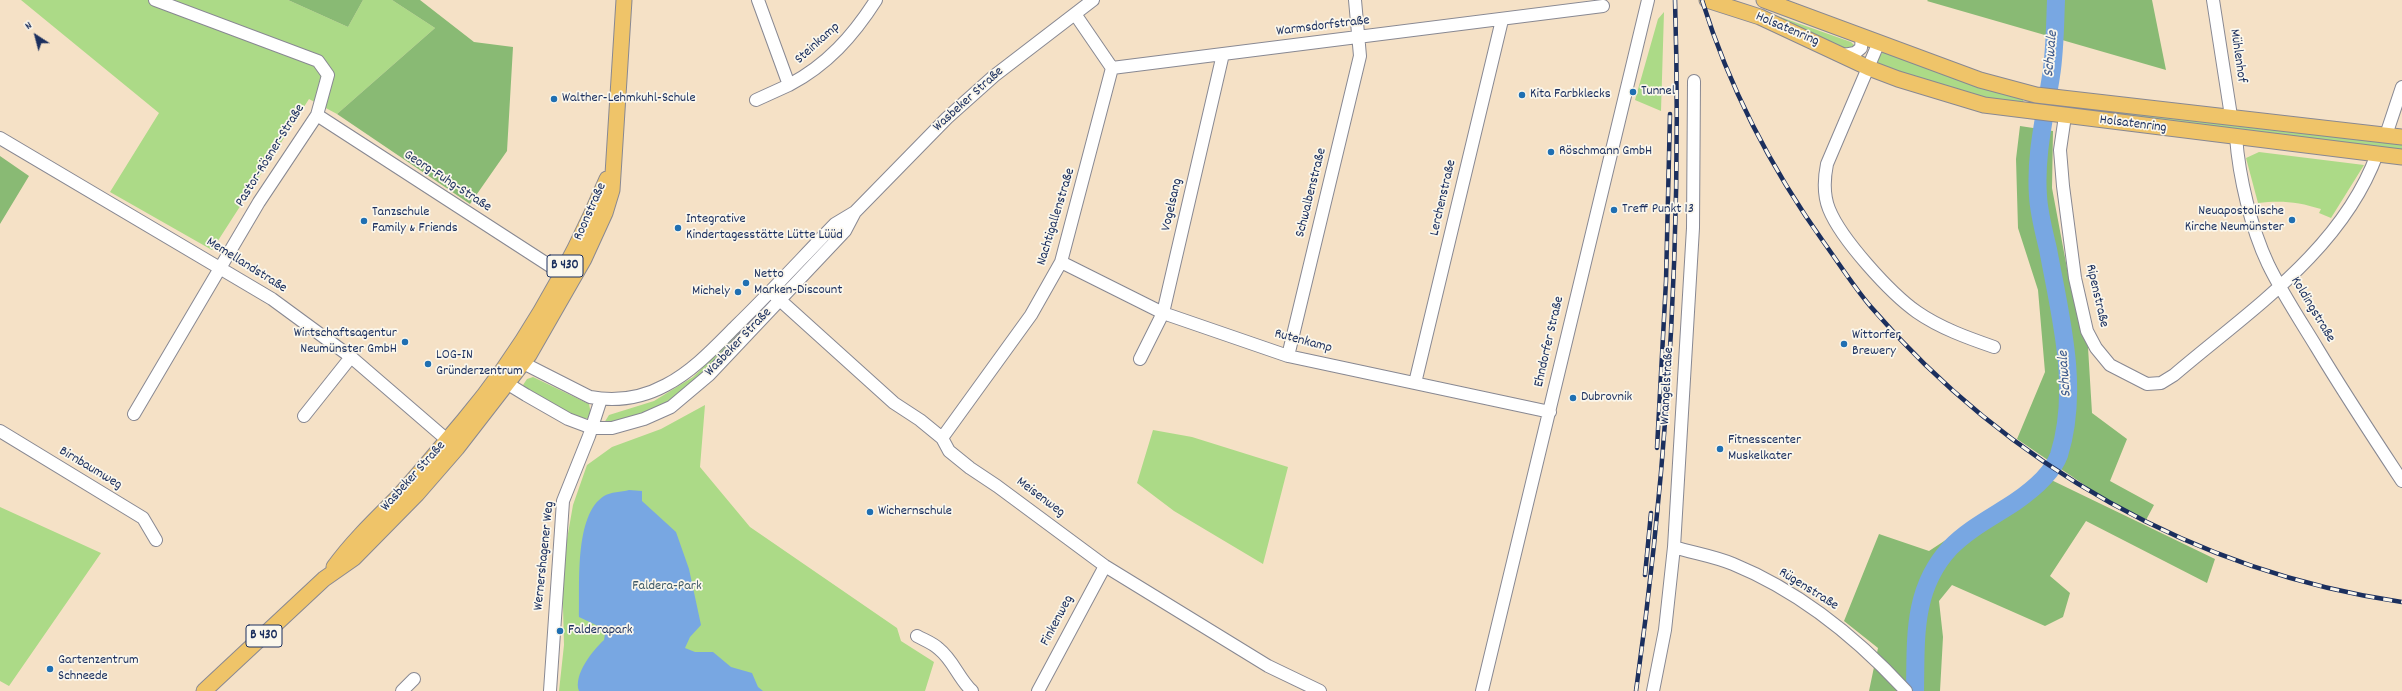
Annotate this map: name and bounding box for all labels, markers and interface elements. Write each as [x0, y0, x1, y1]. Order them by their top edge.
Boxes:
street label: Holsatenring [1753, 9, 1821, 51]
street label: Warmsdorfstraße [1275, 13, 1371, 41]
north arrow [16, 16, 56, 56]
text: N [22, 18, 36, 34]
street label: Steinkamp [792, 19, 844, 69]
street label: Mühlenhof [2225, 28, 2249, 84]
water label: Schwale [2041, 30, 2063, 78]
street label: Wasbeker Straße [930, 64, 1008, 136]
place label: Tunnel [1641, 84, 1675, 100]
place label: Kita Farbklecks [1530, 87, 1611, 103]
marker: Tunnel [1628, 87, 1638, 97]
marker: Kita Farbklecks [1517, 90, 1527, 100]
place label: Walther-Lehmkuhl-Schule [562, 91, 696, 107]
marker: Walther-Lehmkuhl-Schule [549, 94, 559, 104]
street label: Pastor-Rösner-Straße [233, 102, 309, 210]
street label: Holsatenring [2099, 113, 2167, 137]
place label: Röschmann GmbH [1559, 144, 1652, 160]
street label: Georg-Fuhg-Straße [400, 147, 494, 217]
street label: Schwalbenstraße [1293, 147, 1331, 239]
marker: Röschmann GmbH [1546, 147, 1556, 157]
street label: Lerchenstraße [1427, 158, 1461, 238]
street label: Nachtigallenstraße [1034, 166, 1080, 268]
street label: Vogelsang [1159, 177, 1187, 233]
street label: Roonstraße [571, 181, 611, 243]
place label: Treff Punkt 13 [1622, 202, 1694, 218]
place label: Neuapostolische Kirche Neumünster [2185, 204, 2284, 236]
place label: Tanzschule Family & Friends [372, 205, 458, 238]
marker: Treff Punkt 13 [1609, 205, 1619, 215]
place label: Integrative Kindertagesstätte Lütte Lüüd [686, 212, 843, 244]
marker: Neuapostolische Kirche Neumünster [2287, 215, 2297, 225]
marker: Tanzschule Family & Friends [359, 216, 369, 226]
marker: Integrative Kindertagesstätte Lütte Lüüd [673, 223, 683, 233]
street label: Memellandstraße [203, 234, 289, 298]
road number: B 430 [547, 255, 583, 277]
street label: Ripenstraße [2081, 263, 2111, 329]
place label: Netto Marken-Discount [754, 267, 842, 300]
street label: Koldingstraße [2286, 274, 2338, 346]
marker: Netto Marken-Discount [741, 278, 751, 288]
place label: Michely [692, 284, 730, 300]
marker: Michely [733, 287, 743, 297]
street label: Ehndorfer Straße [1531, 295, 1569, 389]
street label: Wasbeker Straße [702, 305, 776, 381]
place label: Wirtschaftsagentur Neumünster GmbH [294, 326, 397, 358]
street label: Rutenkamp [1272, 326, 1334, 358]
place label: Wittorfer Brewery [1852, 328, 1901, 360]
marker: Wirtschaftsagentur Neumünster GmbH [400, 337, 410, 347]
marker: Wittorfer Brewery [1839, 339, 1849, 349]
street label: Wrangelstraße [1658, 347, 1678, 425]
place label: LOG-IN Gründerzentrum [436, 348, 523, 380]
water label: Schwale [2055, 350, 2077, 398]
marker: LOG-IN Gründerzentrum [423, 359, 433, 369]
place label: Dubrovnik [1581, 390, 1632, 406]
marker: Dubrovnik [1568, 393, 1578, 403]
place label: Fitnesscenter Muskelkater [1728, 433, 1801, 466]
street label: Wasbeker Straße [378, 438, 450, 516]
street label: Birnbaumweg [55, 444, 125, 494]
marker: Fitnesscenter Muskelkater [1715, 444, 1725, 454]
street label: Meisenweg [1012, 474, 1068, 522]
street label: Wernershagener Weg [531, 501, 559, 611]
place label: Wichernschule [878, 504, 952, 520]
marker: Wichernschule [865, 507, 875, 517]
street label: Rügenstraße [1775, 565, 1841, 615]
park label: Faldera-Park [632, 579, 702, 595]
street label: Finkenweg [1038, 593, 1078, 649]
place label: Falderapark [568, 623, 633, 639]
road number: B 430 [246, 625, 282, 647]
marker: Falderapark [555, 626, 565, 636]
place label: Gartenzentrum Schneede [58, 653, 139, 686]
marker: Gartenzentrum Schneede [45, 664, 55, 674]

